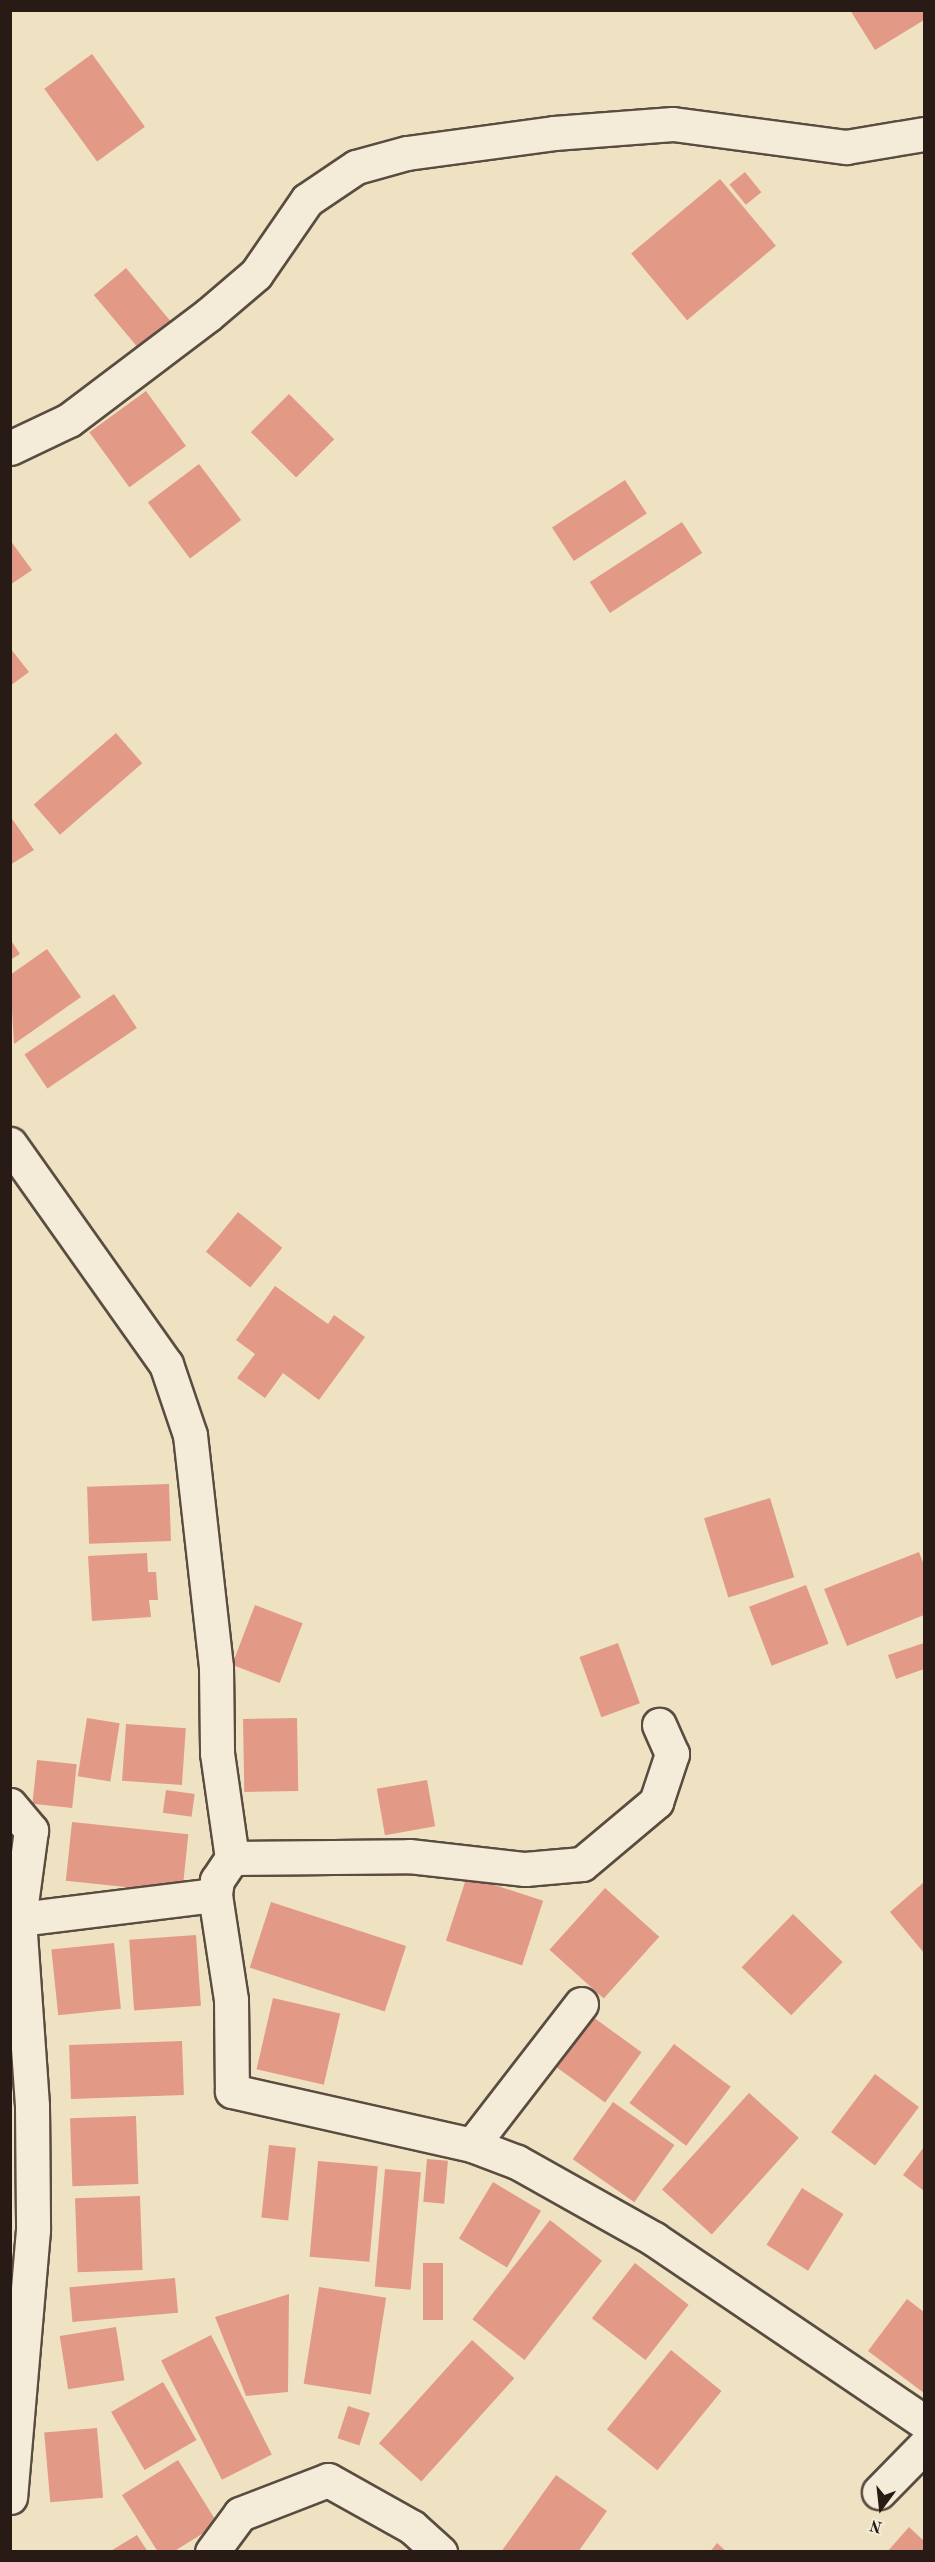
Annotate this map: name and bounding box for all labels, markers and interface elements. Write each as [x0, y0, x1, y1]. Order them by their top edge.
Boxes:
north arrow [851, 2478, 911, 2538]
text: N [868, 2516, 884, 2535]

